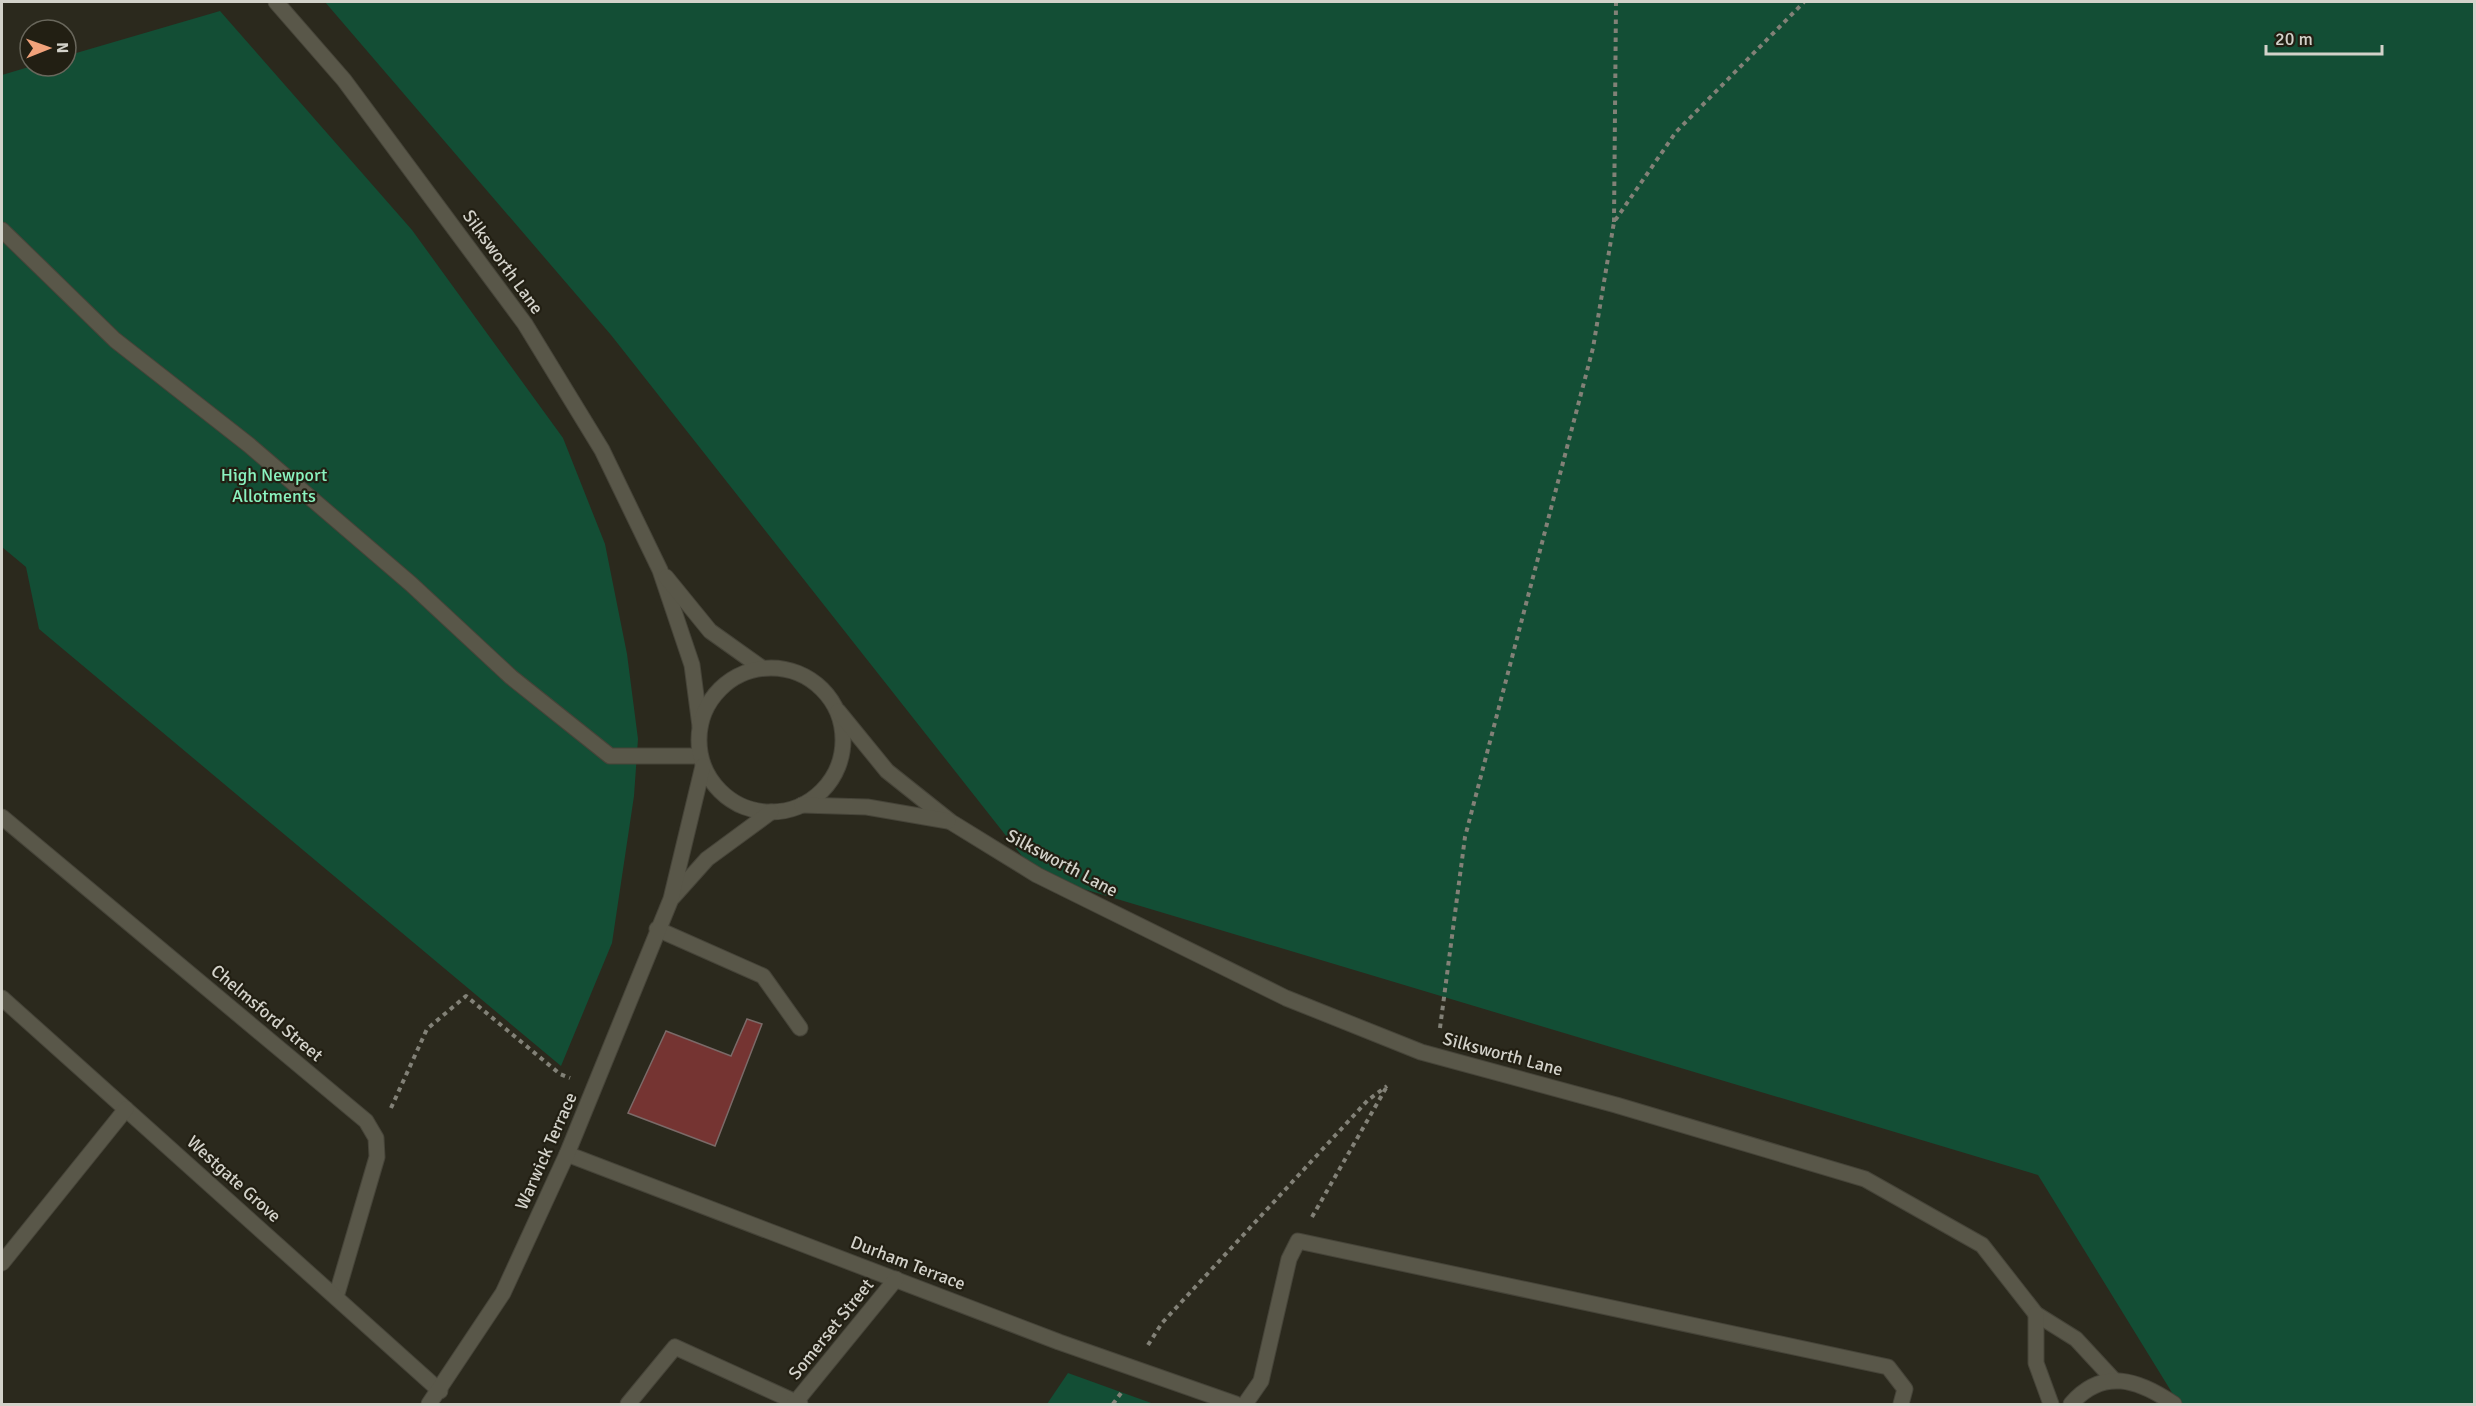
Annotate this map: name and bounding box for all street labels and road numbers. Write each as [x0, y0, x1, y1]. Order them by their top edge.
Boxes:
street label: Silksworth Lane [458, 206, 548, 318]
street label: Silksworth Lane [1002, 824, 1122, 902]
street label: Chelmsford Street [207, 960, 327, 1066]
street label: Silksworth Lane [1441, 1027, 1565, 1081]
street label: Warwick Terrace [510, 1089, 582, 1213]
street label: Westgate Grove [182, 1131, 286, 1227]
street label: Durham Terrace [847, 1231, 969, 1295]
street label: Somerset Street [784, 1274, 878, 1384]

